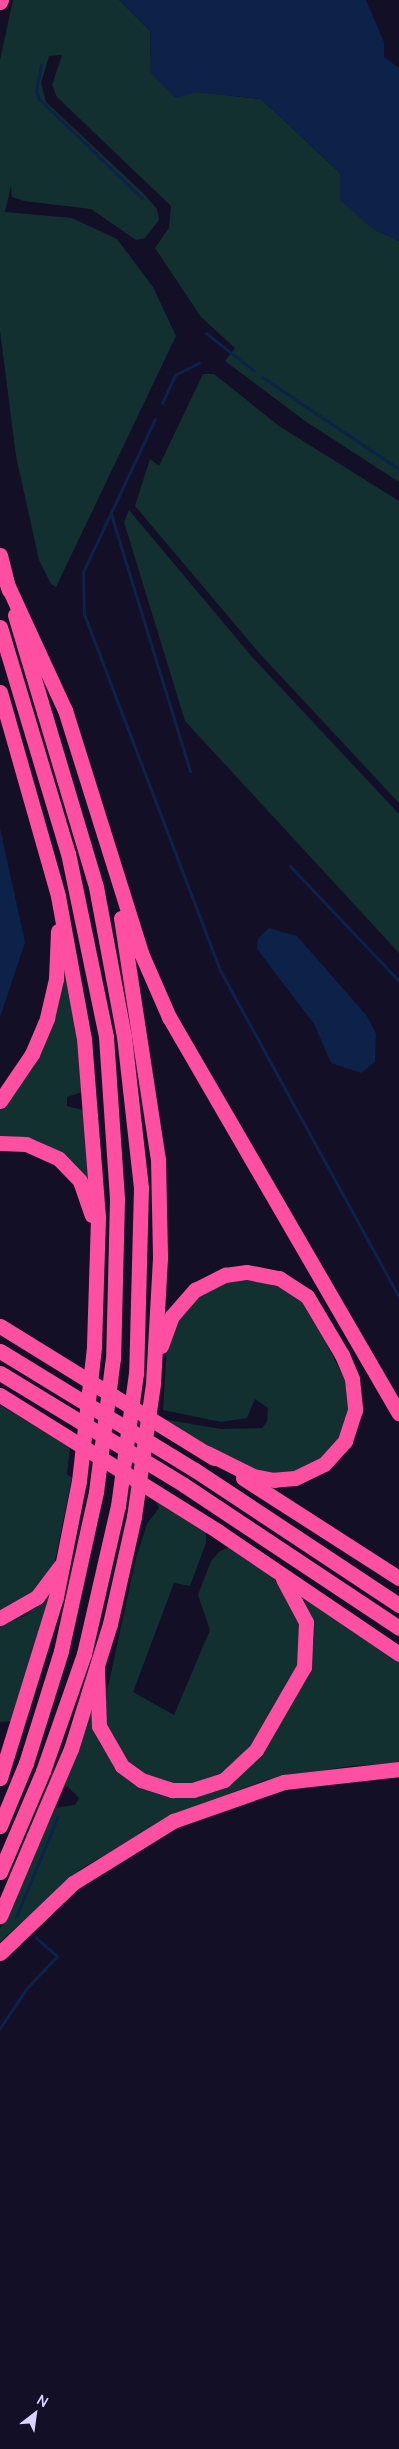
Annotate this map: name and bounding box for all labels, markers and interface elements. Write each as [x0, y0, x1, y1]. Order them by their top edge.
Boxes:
north arrow [10, 2389, 60, 2439]
text: N [34, 2390, 52, 2411]

